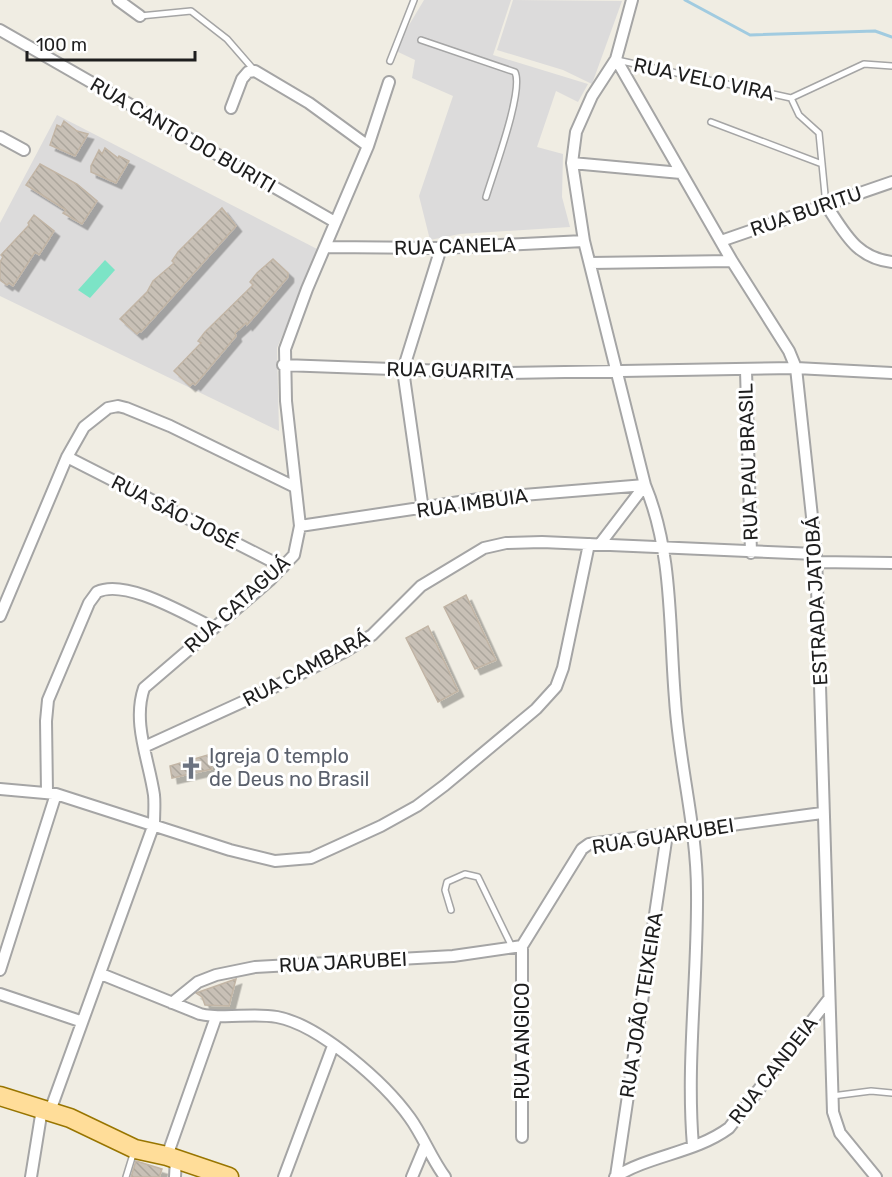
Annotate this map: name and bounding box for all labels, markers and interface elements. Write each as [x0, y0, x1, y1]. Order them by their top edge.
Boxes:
scale bar [27, 24, 195, 62]
text: 100 m [36, 34, 87, 56]
street label: RUA VELO VIRA [631, 52, 777, 106]
street label: RUA CANTO DO BURITI [86, 72, 280, 198]
street label: RUA BURITU [747, 181, 865, 241]
street label: RUA CANELA [394, 232, 516, 260]
street label: RUA GUARITA [386, 357, 514, 383]
street label: RUA PAU BRASIL [733, 383, 763, 541]
street label: RUA SÃO JOSÉ [108, 470, 242, 554]
street label: RUA IMBUIA [415, 483, 529, 523]
street label: ESTRADA JATOBÁ [800, 516, 832, 686]
street label: RUA CATAGUÁ [179, 550, 295, 658]
street label: RUA CAMBARÁ [238, 624, 374, 712]
place label: Igreja O templo de Deus no Brasil [209, 744, 369, 791]
church icon: Igreja O templo de Deus no Brasil [178, 755, 204, 781]
street label: RUA GUARUBEI [590, 813, 736, 859]
street label: RUA JOÃO TEIXEIRA [614, 910, 668, 1100]
street label: RUA JARUBEI [278, 947, 408, 977]
street label: RUA ANGICO [510, 982, 534, 1100]
street label: RUA CANDEIA [724, 1011, 822, 1129]

